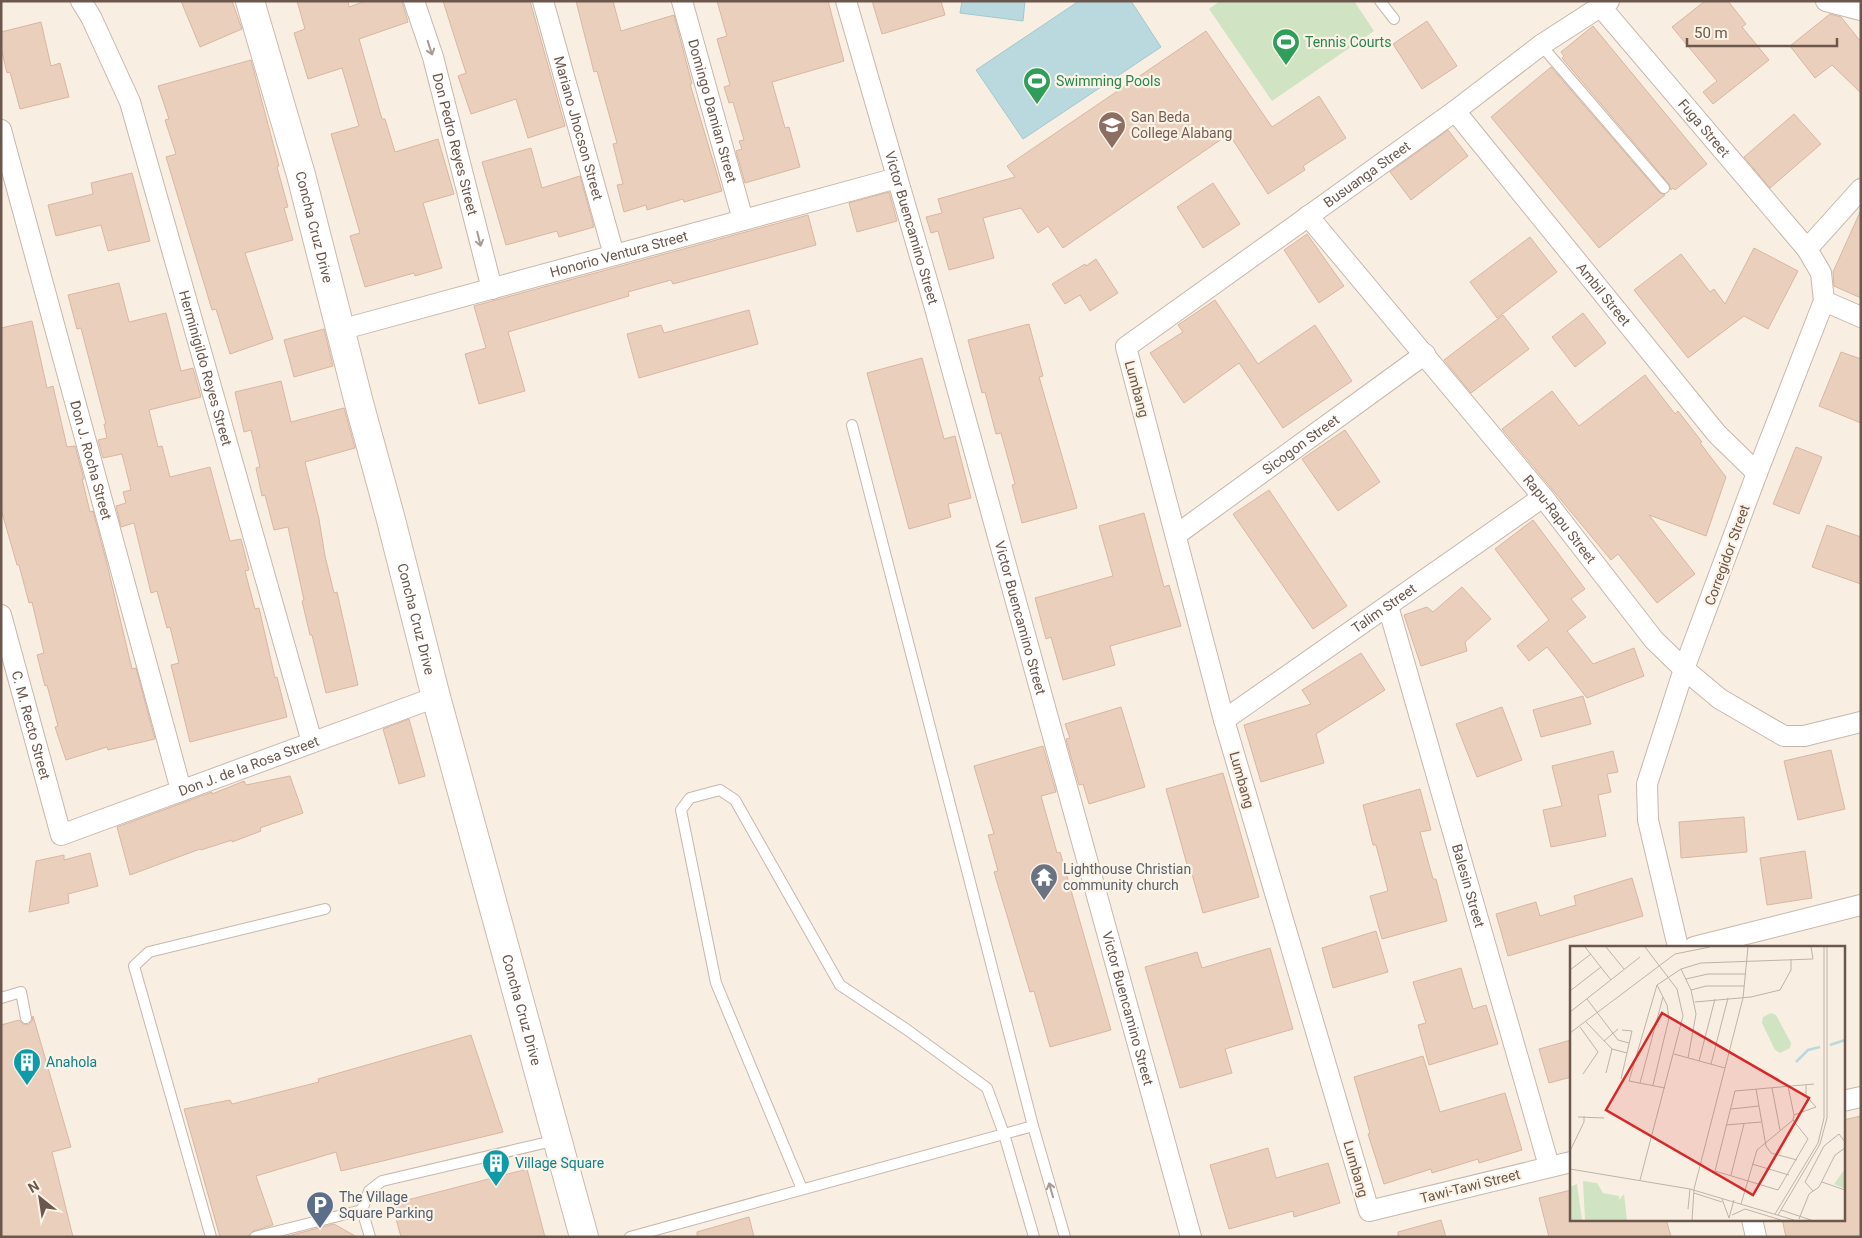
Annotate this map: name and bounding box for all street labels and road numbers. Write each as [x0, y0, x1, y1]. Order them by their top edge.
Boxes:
street label: Domingo Damian Street [685, 37, 740, 185]
street label: Mariano Jhocson Street [551, 54, 606, 202]
street label: Don Pedro Reyes Street [429, 71, 481, 217]
street label: Fuga Street [1675, 96, 1734, 161]
street label: Busuanga Street [1321, 137, 1414, 211]
street label: Victor Buencamino Street [882, 149, 942, 307]
street label: Concha Cruz Drive [292, 170, 336, 284]
street label: Honorio Ventura Street [548, 227, 690, 280]
street label: Ambil Street [1573, 260, 1634, 329]
street label: Herminigildo Reyes Street [176, 289, 235, 448]
street label: Lumbang [1122, 359, 1152, 419]
street label: Don J. Rocha Street [67, 398, 115, 522]
street label: Sicogon Street [1259, 411, 1342, 478]
street label: Rapu-Rapu Street [1520, 472, 1600, 567]
street label: Corregidor Street [1701, 502, 1753, 608]
street label: Victor Buencamino Street [992, 539, 1049, 697]
street label: Concha Cruz Drive [394, 562, 438, 676]
street label: Talim Street [1349, 580, 1419, 636]
street label: C. M. Recto Street [9, 669, 54, 782]
street label: Don J. de la Rosa Street [176, 733, 322, 799]
street label: Lumbang [1226, 750, 1258, 810]
street label: Balesin Street [1449, 842, 1488, 930]
street label: Victor Buencamino Street [1099, 930, 1157, 1087]
street label: Concha Cruz Drive [499, 953, 545, 1067]
street label: Lumbang [1340, 1139, 1372, 1199]
street label: Tawi-Tawi Street [1418, 1166, 1522, 1206]

